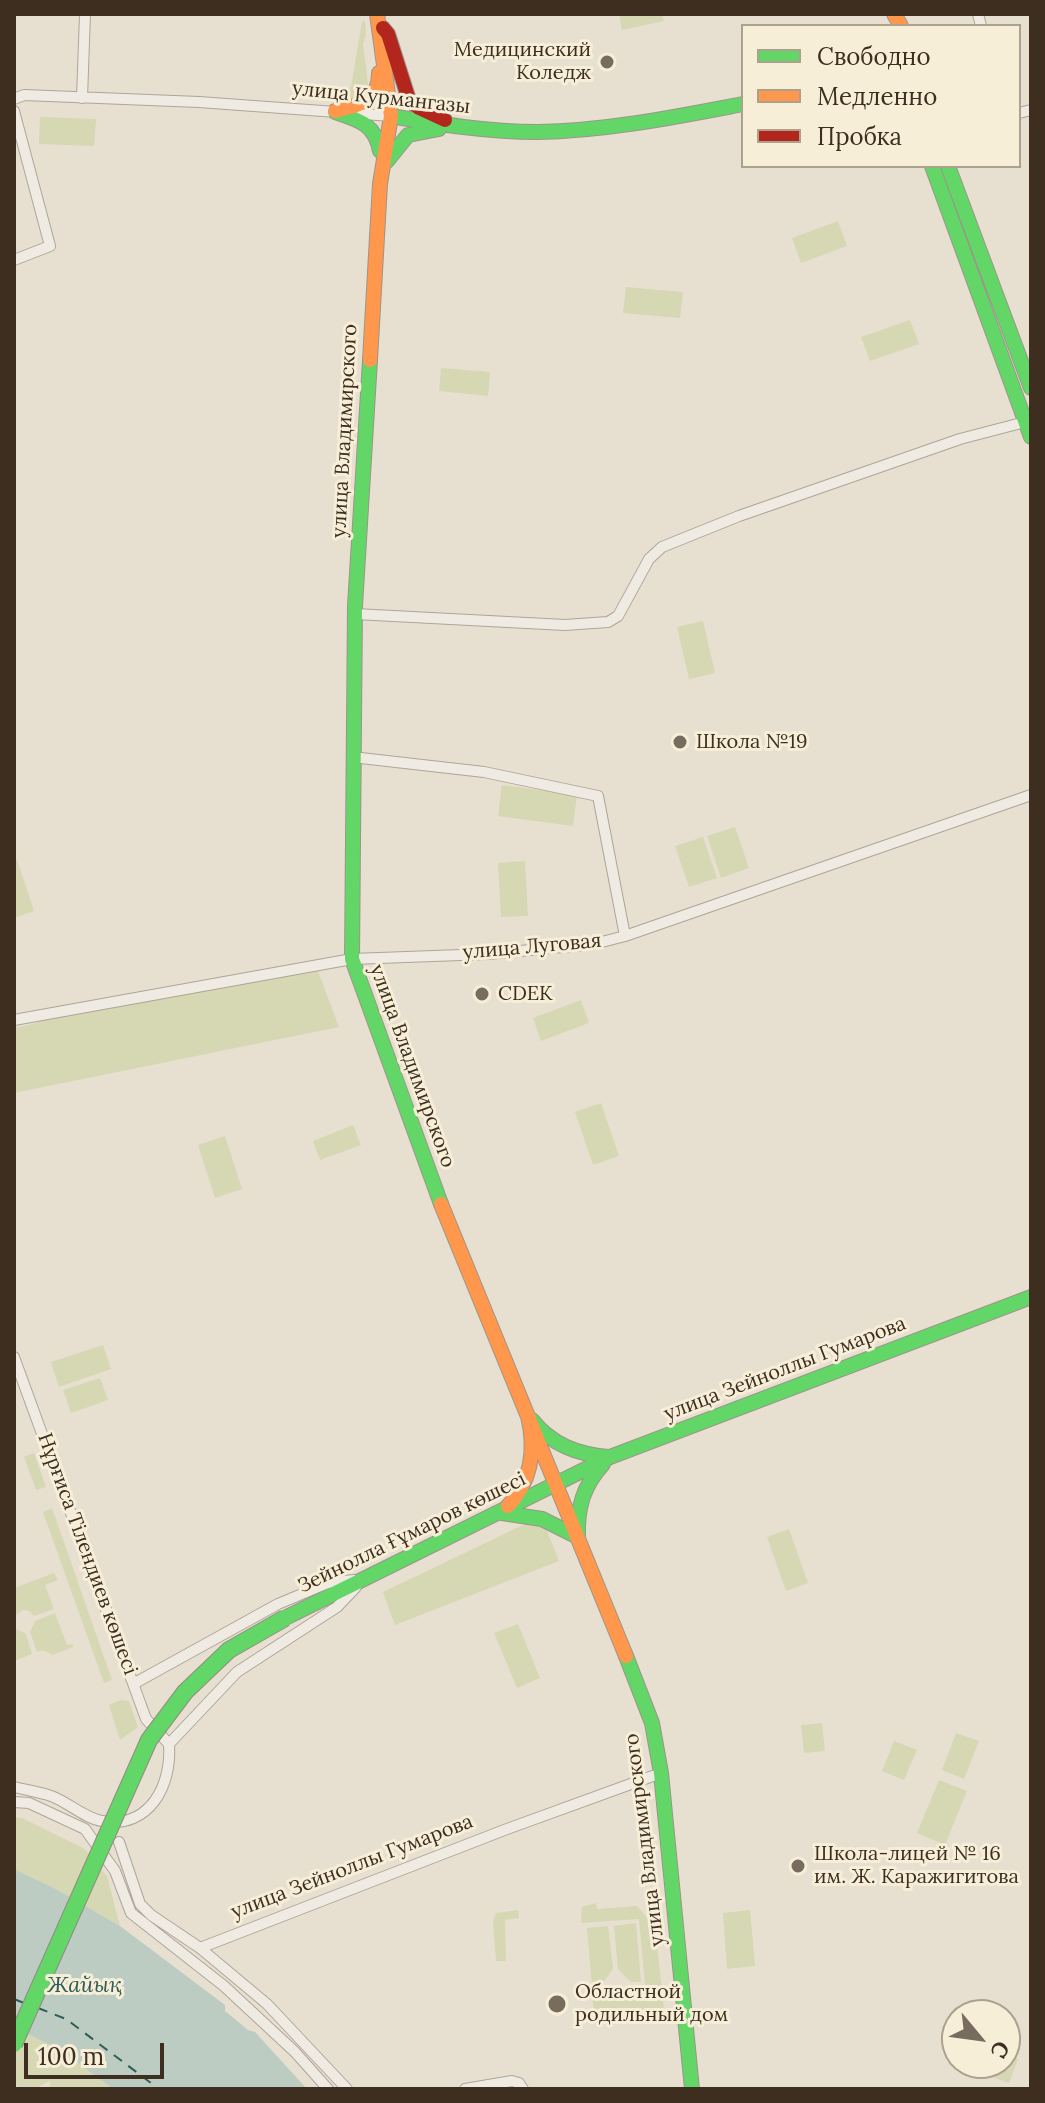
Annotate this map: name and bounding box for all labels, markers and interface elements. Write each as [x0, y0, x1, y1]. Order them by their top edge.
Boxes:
legend [741, 24, 1021, 168]
place label: Медицинский Коледж [454, 38, 591, 85]
text: Свободно [817, 41, 931, 72]
marker: Медицинский Коледж [598, 53, 616, 71]
street label: улица Курмангазы [291, 77, 471, 119]
text: Медленно [817, 81, 937, 112]
text: Пробка [817, 121, 902, 152]
street label: улица Владимирского [327, 323, 363, 539]
place label: Школа №19 [696, 730, 808, 754]
marker: Школа №19 [671, 733, 689, 751]
street label: улица Луговая [462, 929, 602, 965]
street label: улица Владимирского [364, 961, 460, 1171]
place label: CDEK [498, 982, 553, 1006]
marker: CDEK [473, 985, 491, 1003]
street label: улица Зейноллы Гумарова [661, 1312, 909, 1426]
street label: Нұрғиса Тілендиев көшесі [32, 1430, 142, 1678]
street label: Зейнолла Ғұмаров көшесі [294, 1467, 530, 1599]
street label: улица Владимирского [620, 1732, 670, 1948]
street label: улица Зейноллы Гумарова [228, 1810, 476, 1924]
place label: Школа-лицей № 16 им. Ж. Каражигитова [814, 1842, 1019, 1889]
marker: Школа-лицей № 16 им. Ж. Каражигитова [789, 1857, 807, 1875]
water label: Жайық [48, 1973, 122, 1999]
place label: Областной родильный дом [575, 1980, 728, 2027]
marker: Областной родильный дом [546, 1993, 568, 2015]
north arrow [941, 1999, 1021, 2079]
scale bar [28, 2027, 168, 2077]
text: С [984, 2036, 1016, 2063]
text: 100 m [38, 2041, 104, 2072]

